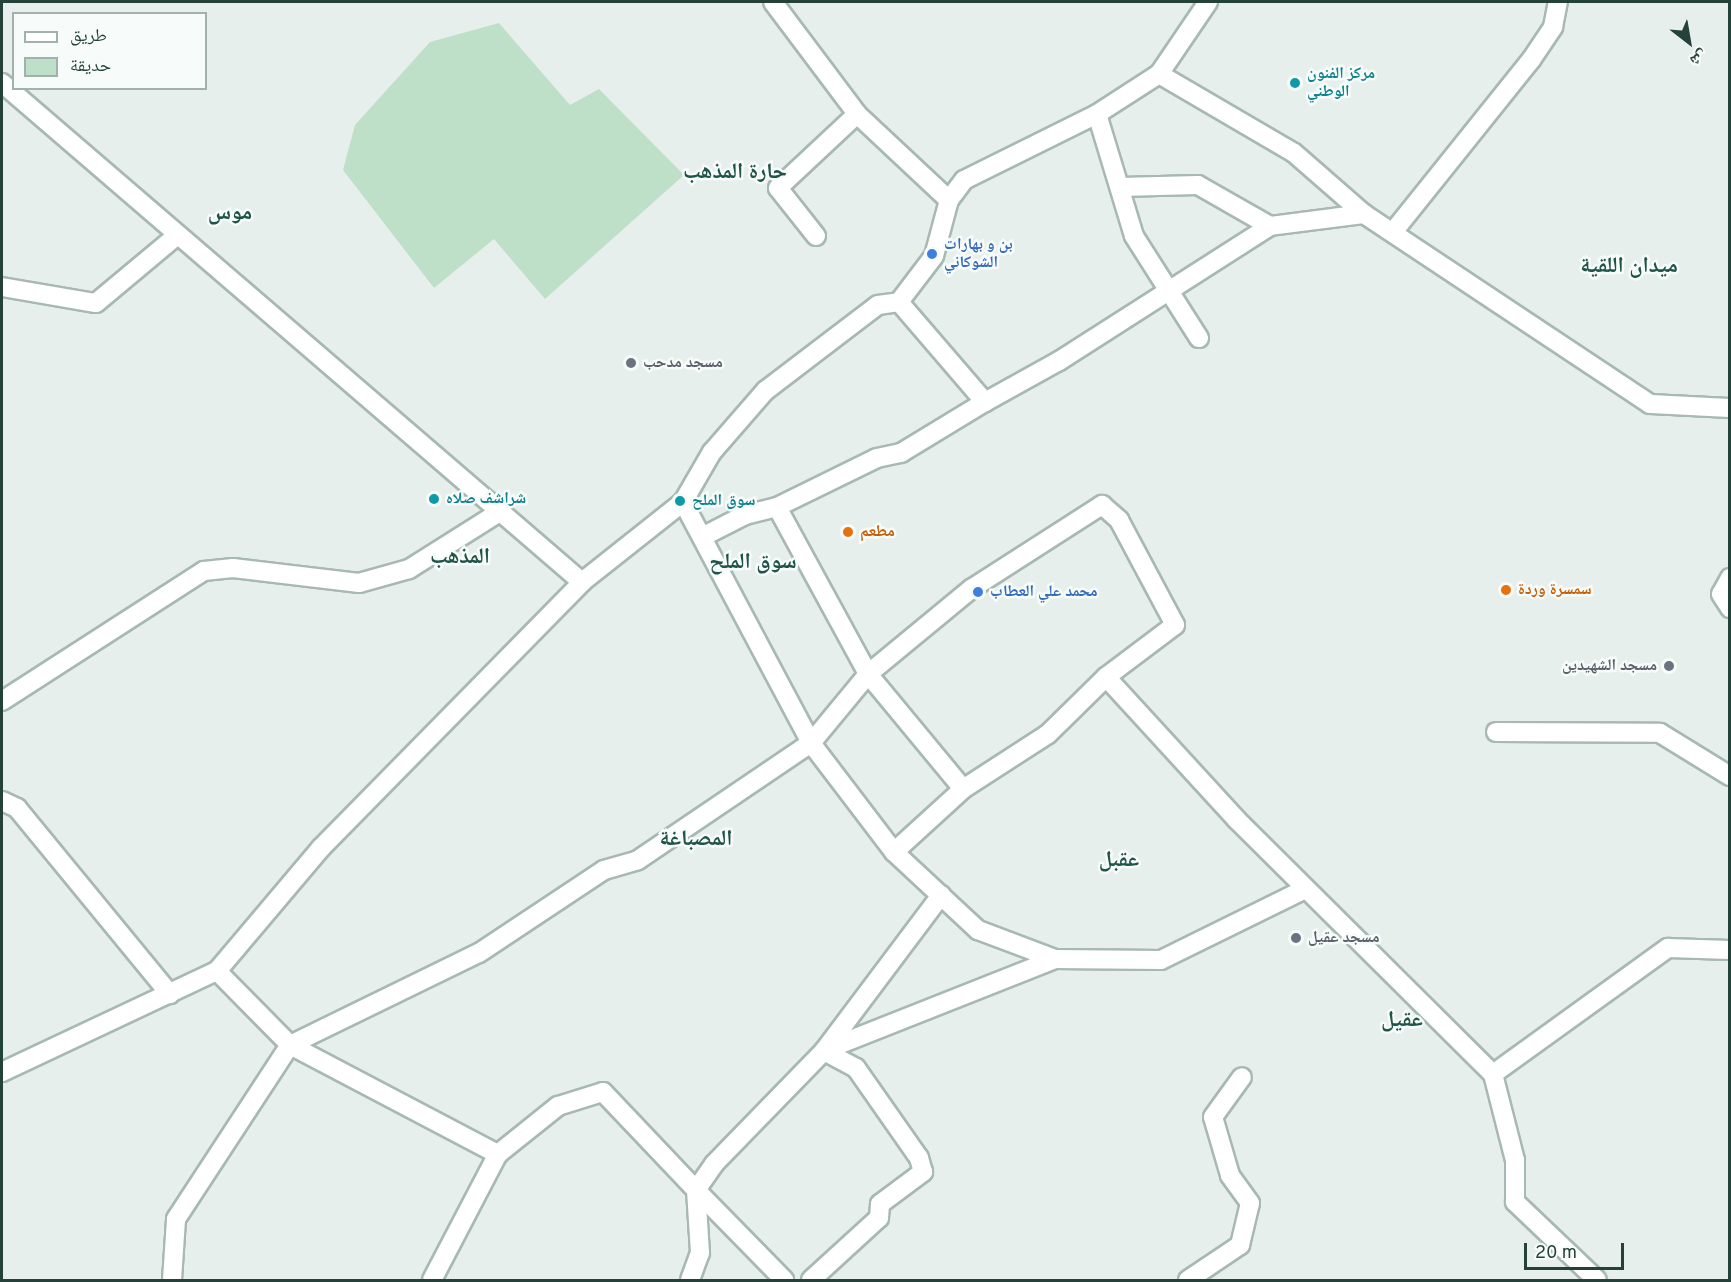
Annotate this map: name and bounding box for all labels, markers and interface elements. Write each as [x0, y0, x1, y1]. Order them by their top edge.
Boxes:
legend [12, 12, 207, 90]
north arrow [1659, 12, 1719, 72]
text: طريق [70, 25, 107, 48]
text: ش [1686, 44, 1711, 70]
text: حديقة [70, 55, 111, 78]
place label: مركز الفنون الوطني [1307, 64, 1375, 102]
marker: مركز الفنون الوطني [1288, 76, 1302, 90]
district label: حارة المذهب [683, 160, 787, 186]
district label: موس [208, 201, 252, 227]
place label: بن و بهارات الشوكاني [944, 235, 1013, 273]
marker: بن و بهارات الشوكاني [925, 247, 939, 261]
district label: ميدان اللقية [1580, 254, 1678, 280]
place label: مسجد مدحب [643, 353, 723, 373]
marker: مسجد مدحب [624, 356, 638, 370]
place label: شراشف صلاه [446, 489, 526, 509]
place label: سوق الملح [692, 491, 756, 511]
marker: شراشف صلاه [427, 492, 441, 506]
marker: سوق الملح [673, 494, 687, 508]
place label: مطعم [860, 522, 895, 542]
marker: مطعم [841, 525, 855, 539]
district label: المذهب [430, 545, 490, 571]
district label: سوق الملح [709, 550, 797, 576]
place label: سمسرة وردة [1518, 580, 1592, 600]
place label: محمد علي العطاب [990, 582, 1098, 602]
marker: سمسرة وردة [1499, 583, 1513, 597]
marker: محمد علي العطاب [971, 585, 985, 599]
place label: مسجد الشهيدين [1562, 656, 1657, 676]
marker: مسجد الشهيدين [1662, 659, 1676, 673]
district label: المصباغة [659, 827, 733, 853]
district label: عقبل [1099, 848, 1139, 874]
place label: مسجد عقيل [1308, 928, 1379, 948]
marker: مسجد عقيل [1289, 931, 1303, 945]
district label: عقيل [1381, 1008, 1423, 1034]
scale bar [1527, 1231, 1628, 1269]
text: 20 m [1535, 1242, 1577, 1265]

